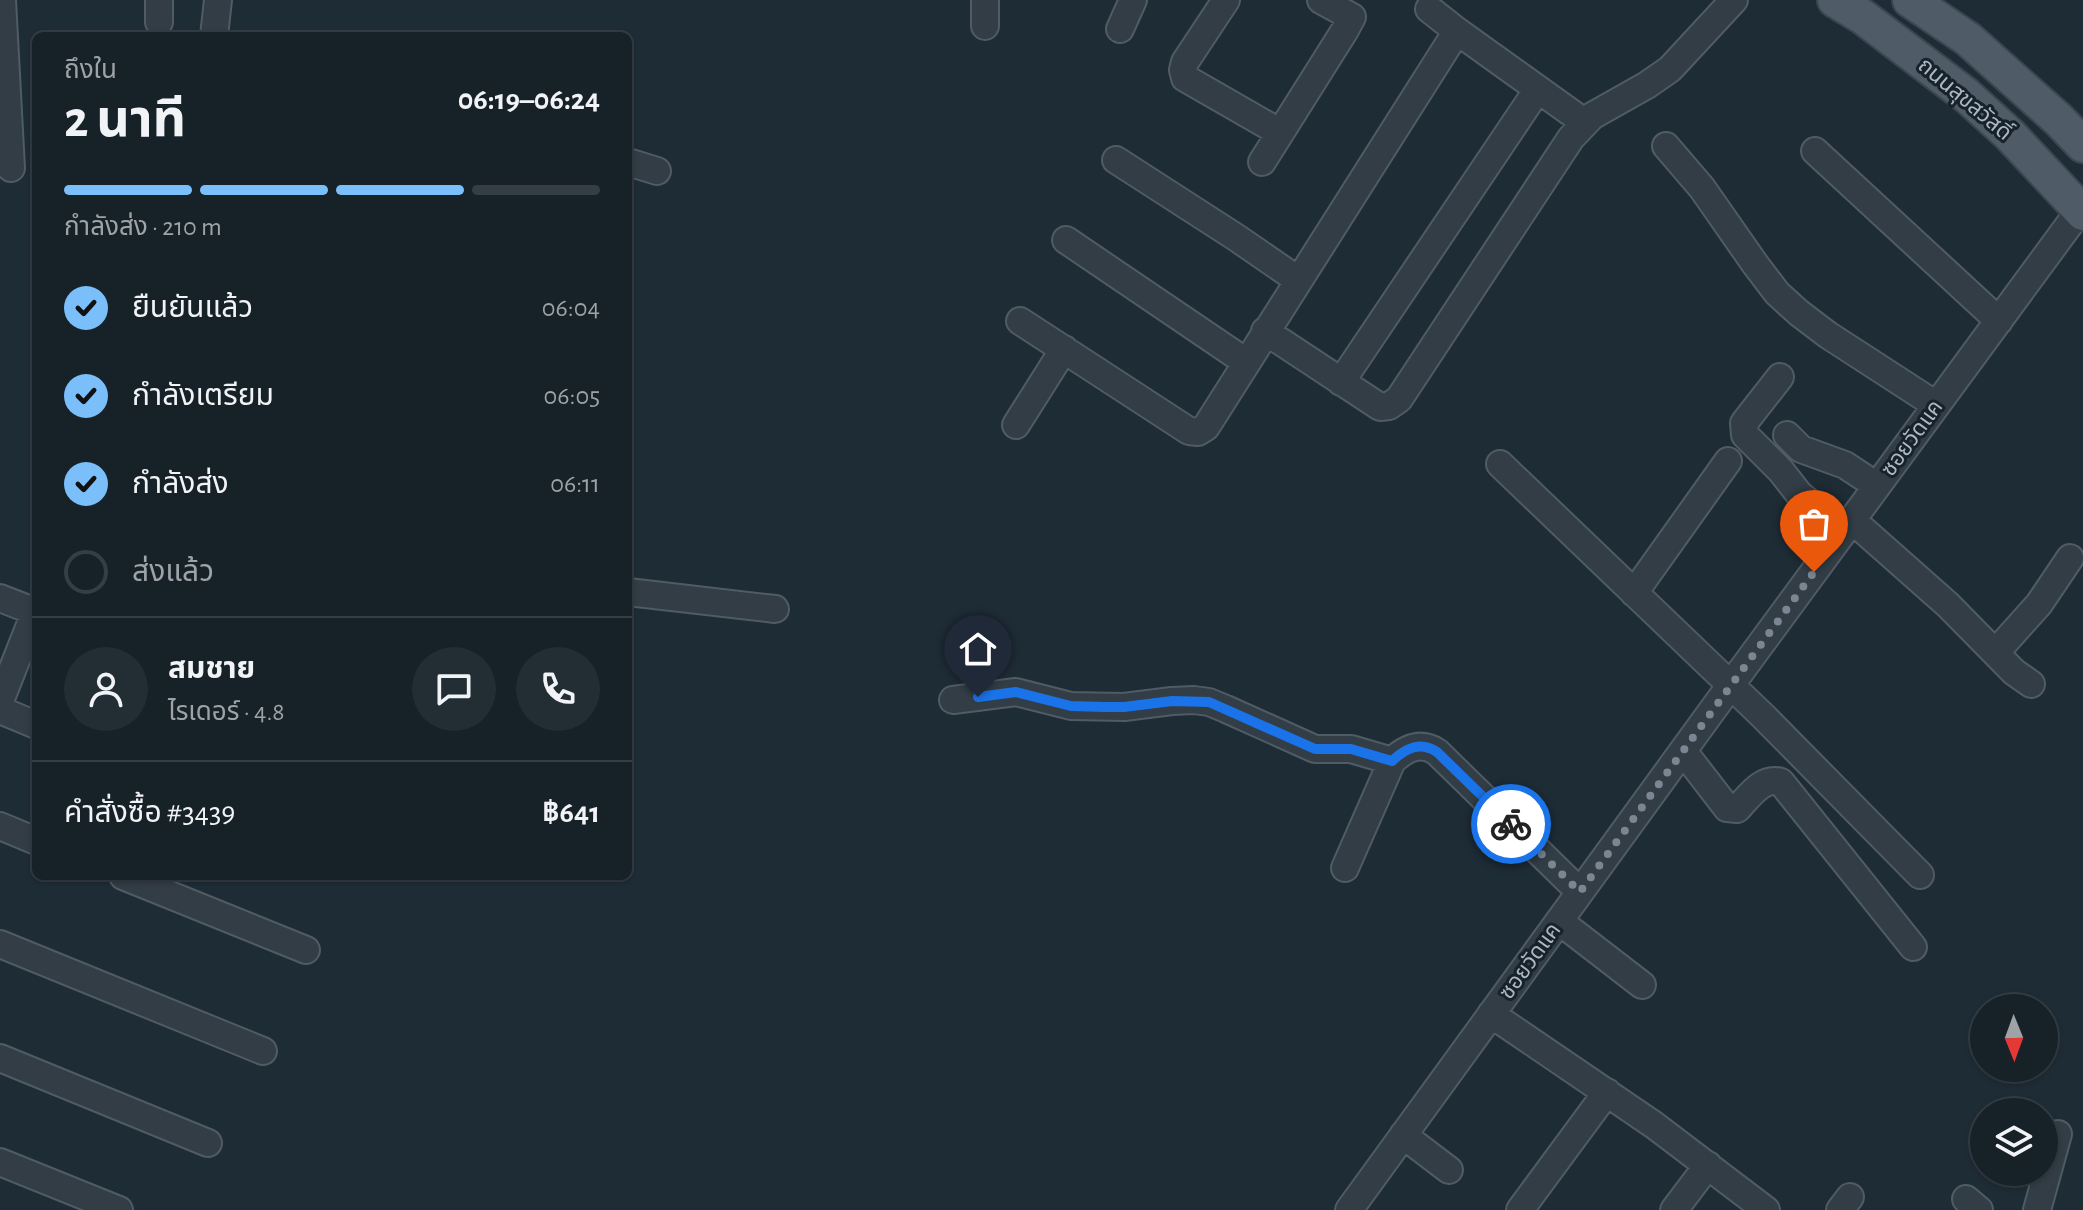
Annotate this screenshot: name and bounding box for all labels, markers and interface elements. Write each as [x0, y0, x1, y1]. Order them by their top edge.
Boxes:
street label: ถนนสุขสวัสดิ์ [1913, 52, 2018, 146]
text: ถึงใน [64, 57, 117, 83]
text: 06:19–06:24 [458, 85, 600, 115]
text: 2 นาที [64, 94, 186, 146]
text: กำลังส่ง · 210 m [64, 214, 222, 240]
icon: check [64, 286, 108, 330]
text: ยืนยันแล้ว [132, 293, 253, 323]
text: 06:04 [542, 295, 600, 321]
icon: check [64, 374, 108, 418]
text: กำลังเตรียม [132, 381, 274, 411]
text: 06:05 [544, 383, 600, 409]
street label: ซอยวัดแค [1877, 396, 1947, 480]
icon: check [64, 462, 108, 506]
text: กำลังส่ง [132, 469, 229, 499]
text: 06:11 [550, 471, 600, 497]
pin [1780, 490, 1848, 572]
icon: bag [1792, 502, 1836, 546]
text: ส่งแล้ว [132, 557, 214, 587]
pin [944, 615, 1012, 697]
icon: home [956, 627, 1000, 671]
button: person [64, 647, 148, 731]
button: chat [412, 647, 496, 731]
button: phone [516, 647, 600, 731]
text: สมชาย [168, 654, 255, 684]
text: ไรเดอร์ · 4.8 [168, 699, 285, 725]
courier [1471, 784, 1551, 864]
text: คำสั่งซื้อ #3439 [64, 798, 235, 828]
text: ฿641 [542, 798, 600, 828]
icon: bike [1489, 802, 1533, 846]
street label: ซอยวัดแค [1495, 919, 1565, 1003]
north arrow [1970, 994, 2058, 1082]
map controls [1970, 994, 2058, 1186]
button: layers [1970, 1098, 2058, 1186]

